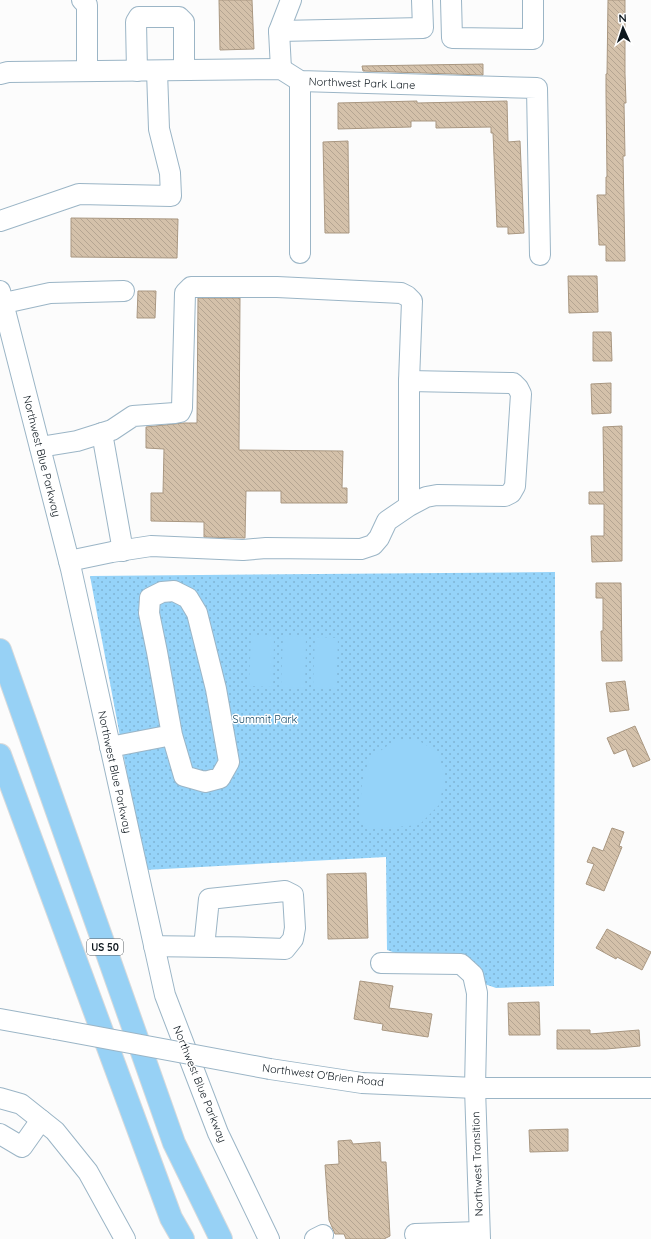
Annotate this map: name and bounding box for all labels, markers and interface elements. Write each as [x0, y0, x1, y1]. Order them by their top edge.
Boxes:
north arrow [603, 8, 643, 48]
text: N [618, 11, 627, 25]
street label: Northwest Park Lane [308, 74, 416, 92]
street label: Northwest Blue Parkway [20, 394, 64, 518]
street label: Northwest Blue Parkway [95, 709, 135, 835]
park label: Summit Park [233, 712, 298, 726]
road number: US 50 [87, 939, 123, 955]
street label: Northwest Blue Parkway [170, 1024, 230, 1144]
street label: Northwest O'Brien Road [261, 1061, 385, 1089]
street label: Northwest Transition [468, 1111, 486, 1217]

